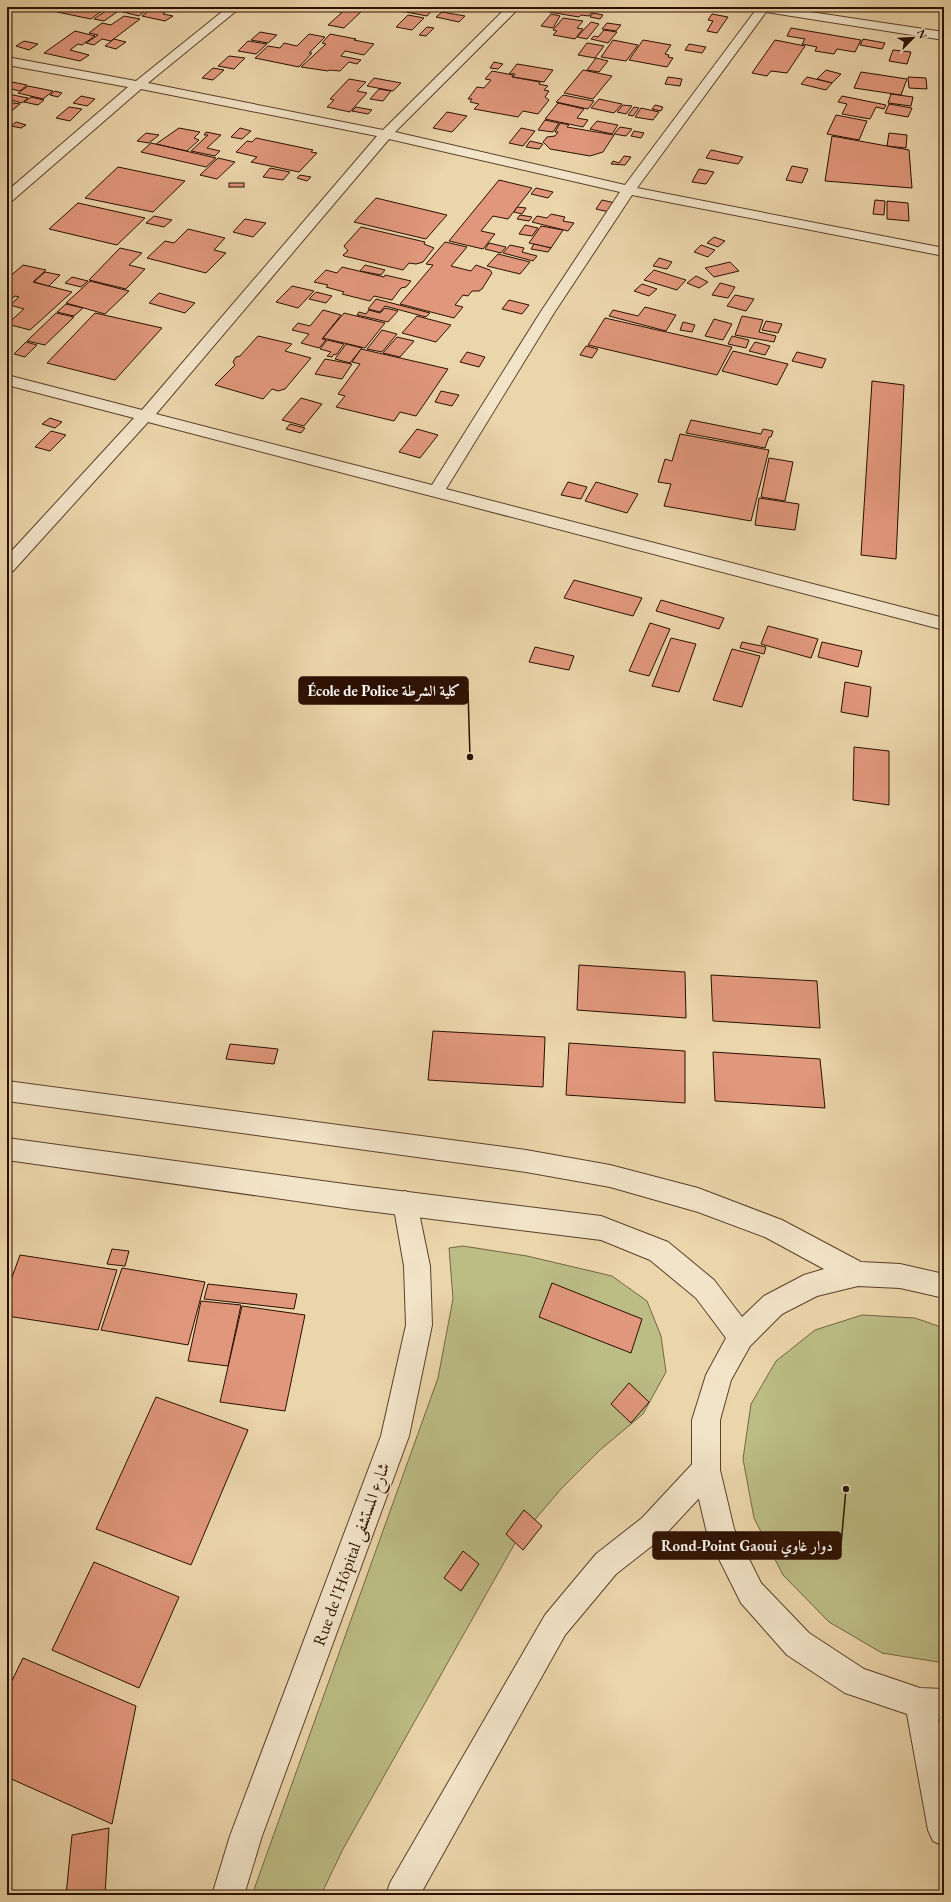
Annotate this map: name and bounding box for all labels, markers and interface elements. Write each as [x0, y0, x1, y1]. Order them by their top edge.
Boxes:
north arrow [893, 18, 933, 58]
text: N [914, 27, 930, 41]
callout: École de Police كلية الشرطة [299, 677, 468, 704]
text: École de Police كلية الشرطة [308, 681, 460, 702]
street label: Rue de l'Hôpital شارع المستشفى [308, 1459, 397, 1650]
callout: Rond-Point Gaoui دوار غاوي [653, 1532, 841, 1559]
text: Rond-Point Gaoui دوار غاوي [661, 1536, 833, 1558]

